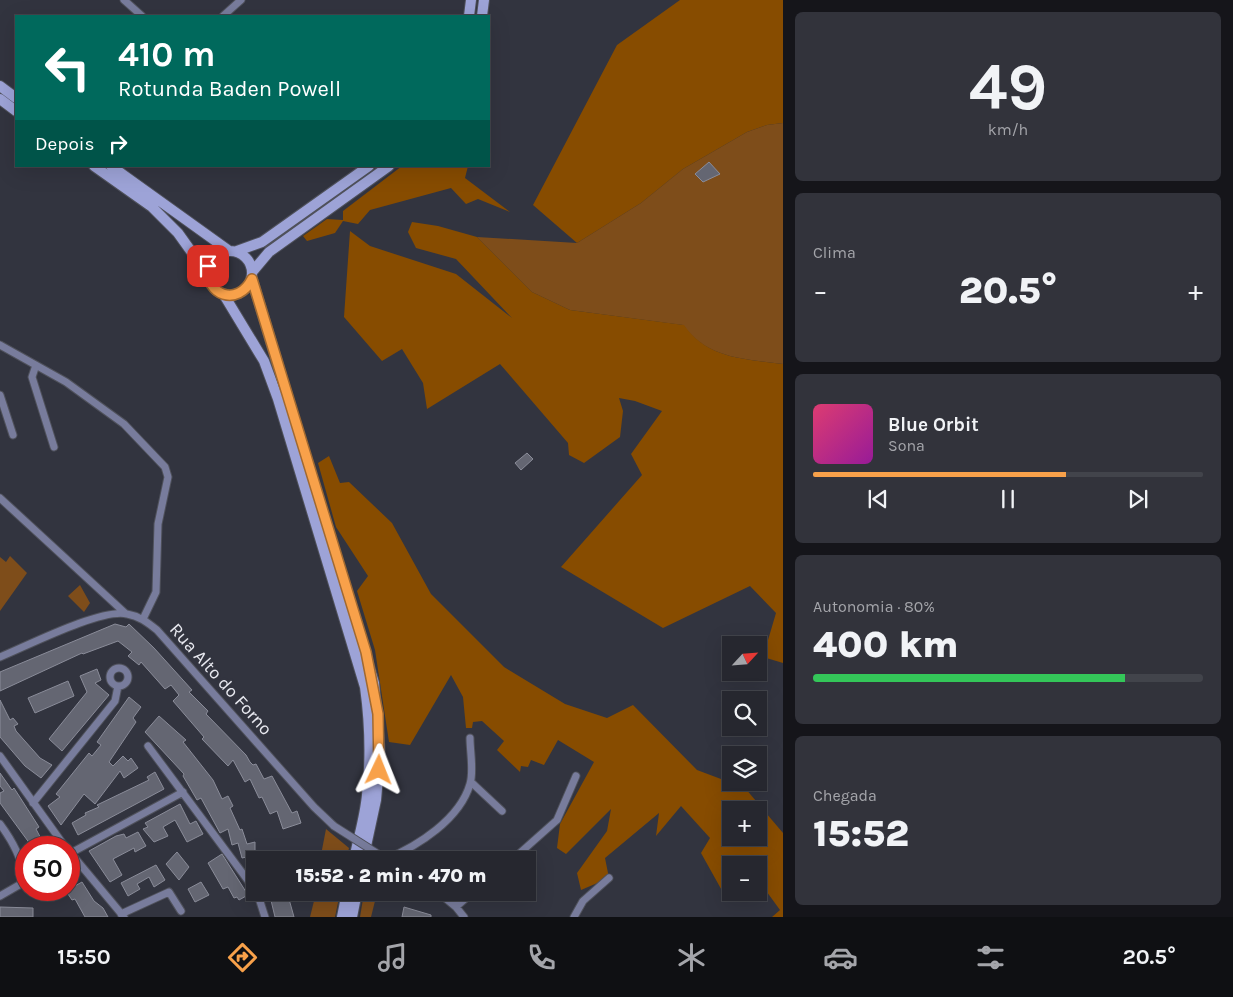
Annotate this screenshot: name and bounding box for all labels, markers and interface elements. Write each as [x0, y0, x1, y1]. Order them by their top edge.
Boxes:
text: 410 m [118, 34, 216, 75]
icon: left [35, 35, 100, 100]
text: 49 [969, 49, 1047, 125]
text: Rotunda Baden Powell [118, 76, 341, 102]
text: km/h [988, 120, 1028, 139]
icon: right [104, 130, 132, 158]
text: Depois [35, 133, 94, 155]
text: Clima [813, 243, 856, 262]
pin [187, 245, 229, 287]
icon: arrive [194, 252, 222, 280]
text: 20.5° [959, 268, 1057, 313]
text: − [813, 274, 828, 307]
text: + [1188, 274, 1203, 307]
text: Blue Orbit [888, 414, 979, 436]
text: Sona [888, 436, 925, 455]
icon: previous [864, 485, 892, 513]
icon: pause [994, 485, 1022, 513]
icon: next [1124, 485, 1152, 513]
text: Autonomia · 80% [813, 597, 935, 616]
street label: Rua Alto do Forno [165, 618, 277, 740]
text: 400 km [813, 622, 959, 667]
north arrow [722, 636, 768, 681]
map controls [722, 636, 767, 901]
button: search [722, 691, 767, 736]
position arrow [352, 743, 404, 795]
button: layers [722, 746, 767, 791]
text: Chegada [813, 786, 877, 805]
button: + [722, 801, 767, 846]
text: 15:52 [813, 811, 909, 856]
speed limit sign: 50 [15, 836, 80, 901]
button: − [722, 856, 767, 901]
text: 15:52 · 2 min · 470 m [296, 865, 486, 887]
icon: directions [225, 940, 260, 975]
icon: music [375, 940, 410, 975]
icon: phone [524, 940, 559, 975]
icon: climate [674, 940, 709, 975]
icon: car [823, 940, 858, 975]
icon: filters [973, 940, 1008, 975]
text: 15:50 [57, 944, 111, 970]
text: 20.5° [1122, 944, 1176, 970]

